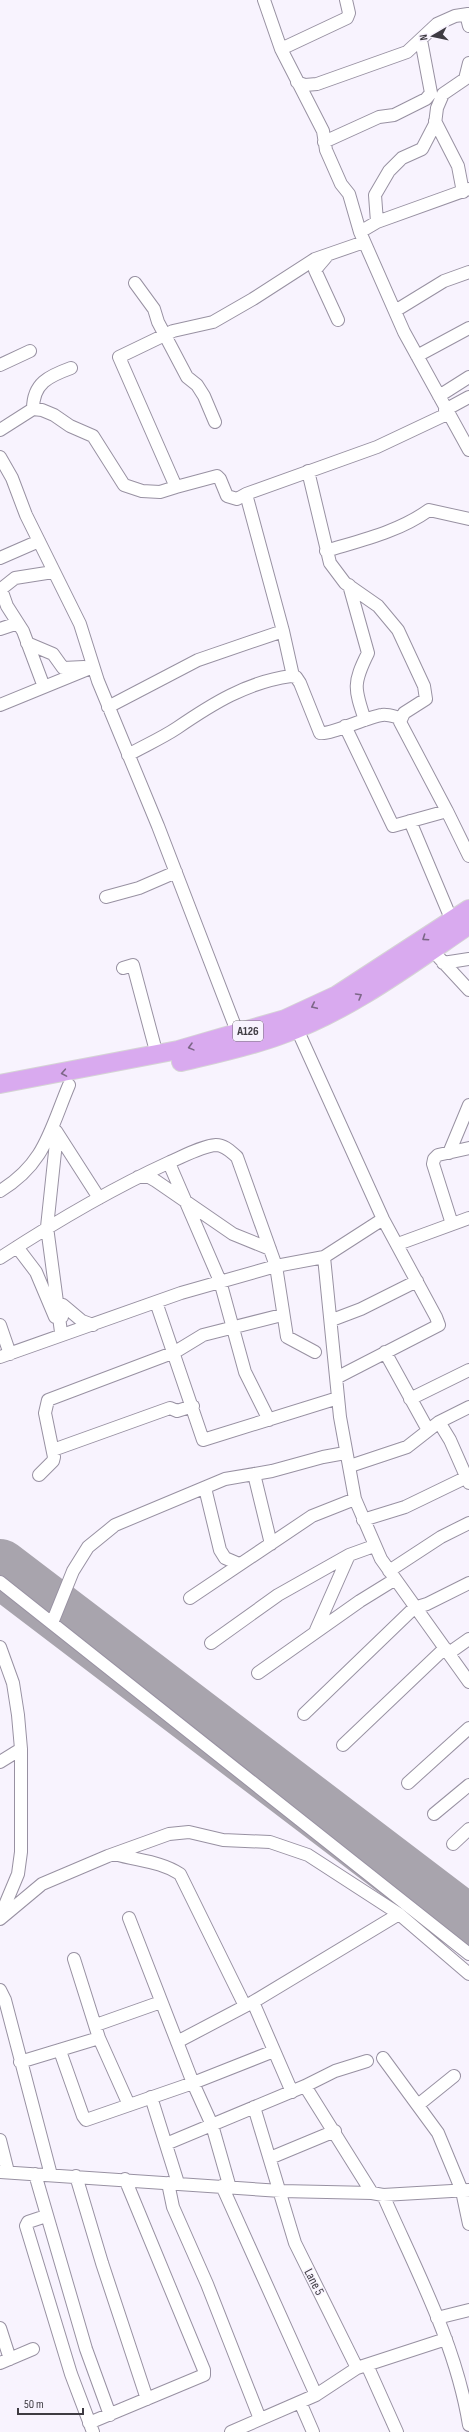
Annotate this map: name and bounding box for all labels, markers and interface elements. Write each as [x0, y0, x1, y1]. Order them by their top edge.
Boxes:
north arrow [413, 16, 453, 56]
text: N [417, 33, 430, 41]
one-way arrow [422, 934, 429, 941]
one-way arrow [355, 994, 362, 1001]
one-way arrow [311, 1001, 319, 1009]
road number: A126 [233, 1021, 263, 1041]
one-way arrow [188, 1042, 195, 1051]
one-way arrow [61, 1068, 67, 1077]
street label: Lane 5 [300, 2266, 328, 2298]
scale bar [18, 2390, 83, 2416]
text: 50 m [24, 2397, 44, 2412]

